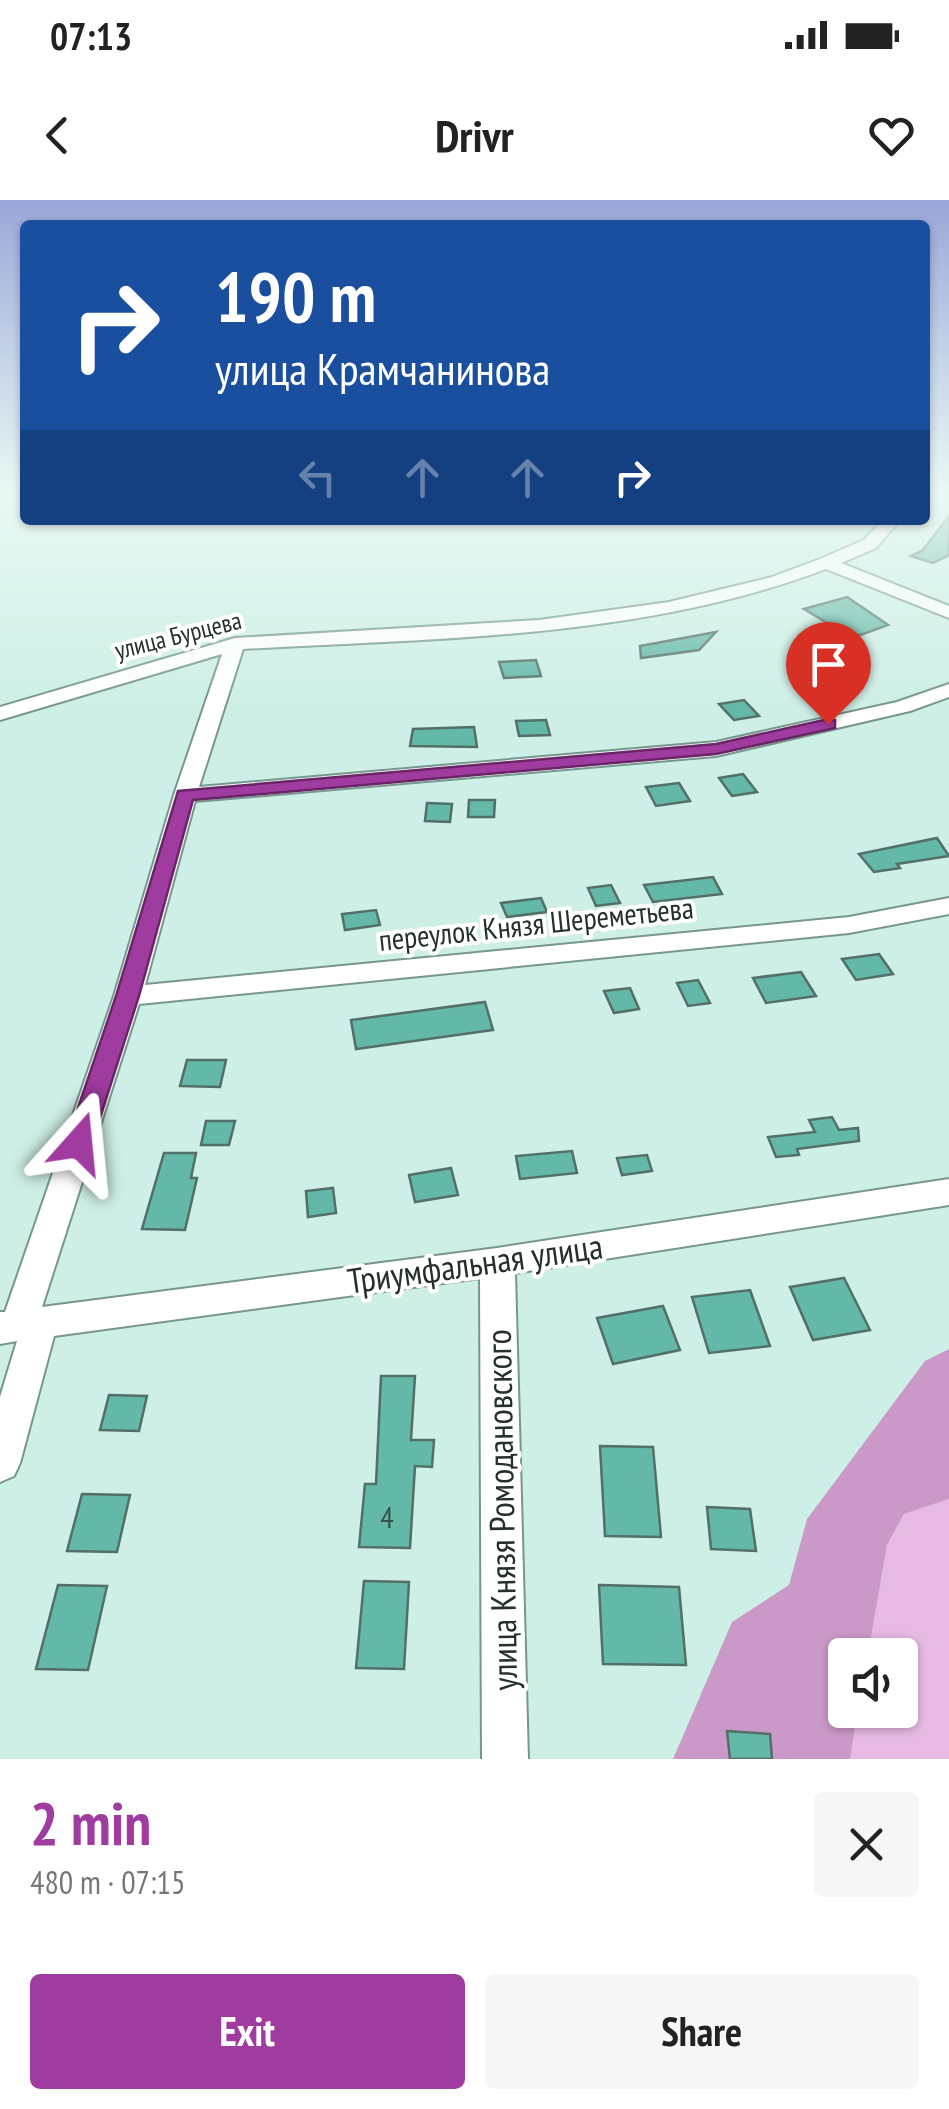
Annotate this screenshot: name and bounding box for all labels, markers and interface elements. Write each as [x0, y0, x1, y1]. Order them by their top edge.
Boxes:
text: 07:13 [50, 11, 132, 60]
text: Drivr [435, 106, 514, 164]
icon: back [30, 108, 85, 163]
icon: heart [864, 108, 919, 163]
text: 190 m [215, 251, 376, 341]
icon: right [50, 260, 180, 390]
text: улица Крамчанинова [215, 339, 550, 397]
icon: left [290, 450, 345, 505]
icon: ahead [395, 450, 450, 505]
icon: ahead [500, 450, 555, 505]
icon: right [605, 450, 660, 505]
street label: улица Бурцева [111, 604, 245, 666]
pin [786, 622, 871, 725]
icon: arrive [801, 637, 856, 692]
street label: переулок Князя Шереметьева [377, 887, 695, 959]
position arrow [27, 1091, 131, 1195]
street label: Триумфальная улица [345, 1222, 605, 1304]
street label: улица Князя Ромодановского [475, 1329, 527, 1691]
house number: 4 [380, 1497, 394, 1536]
map controls [828, 1638, 918, 1728]
button: sound [828, 1638, 918, 1728]
text: 2 min [30, 1784, 151, 1862]
button: close [814, 1792, 919, 1897]
text: 480 m · 07:15 [30, 1861, 185, 1903]
button: Exit [30, 1974, 465, 2089]
button: Share [485, 1974, 919, 2089]

